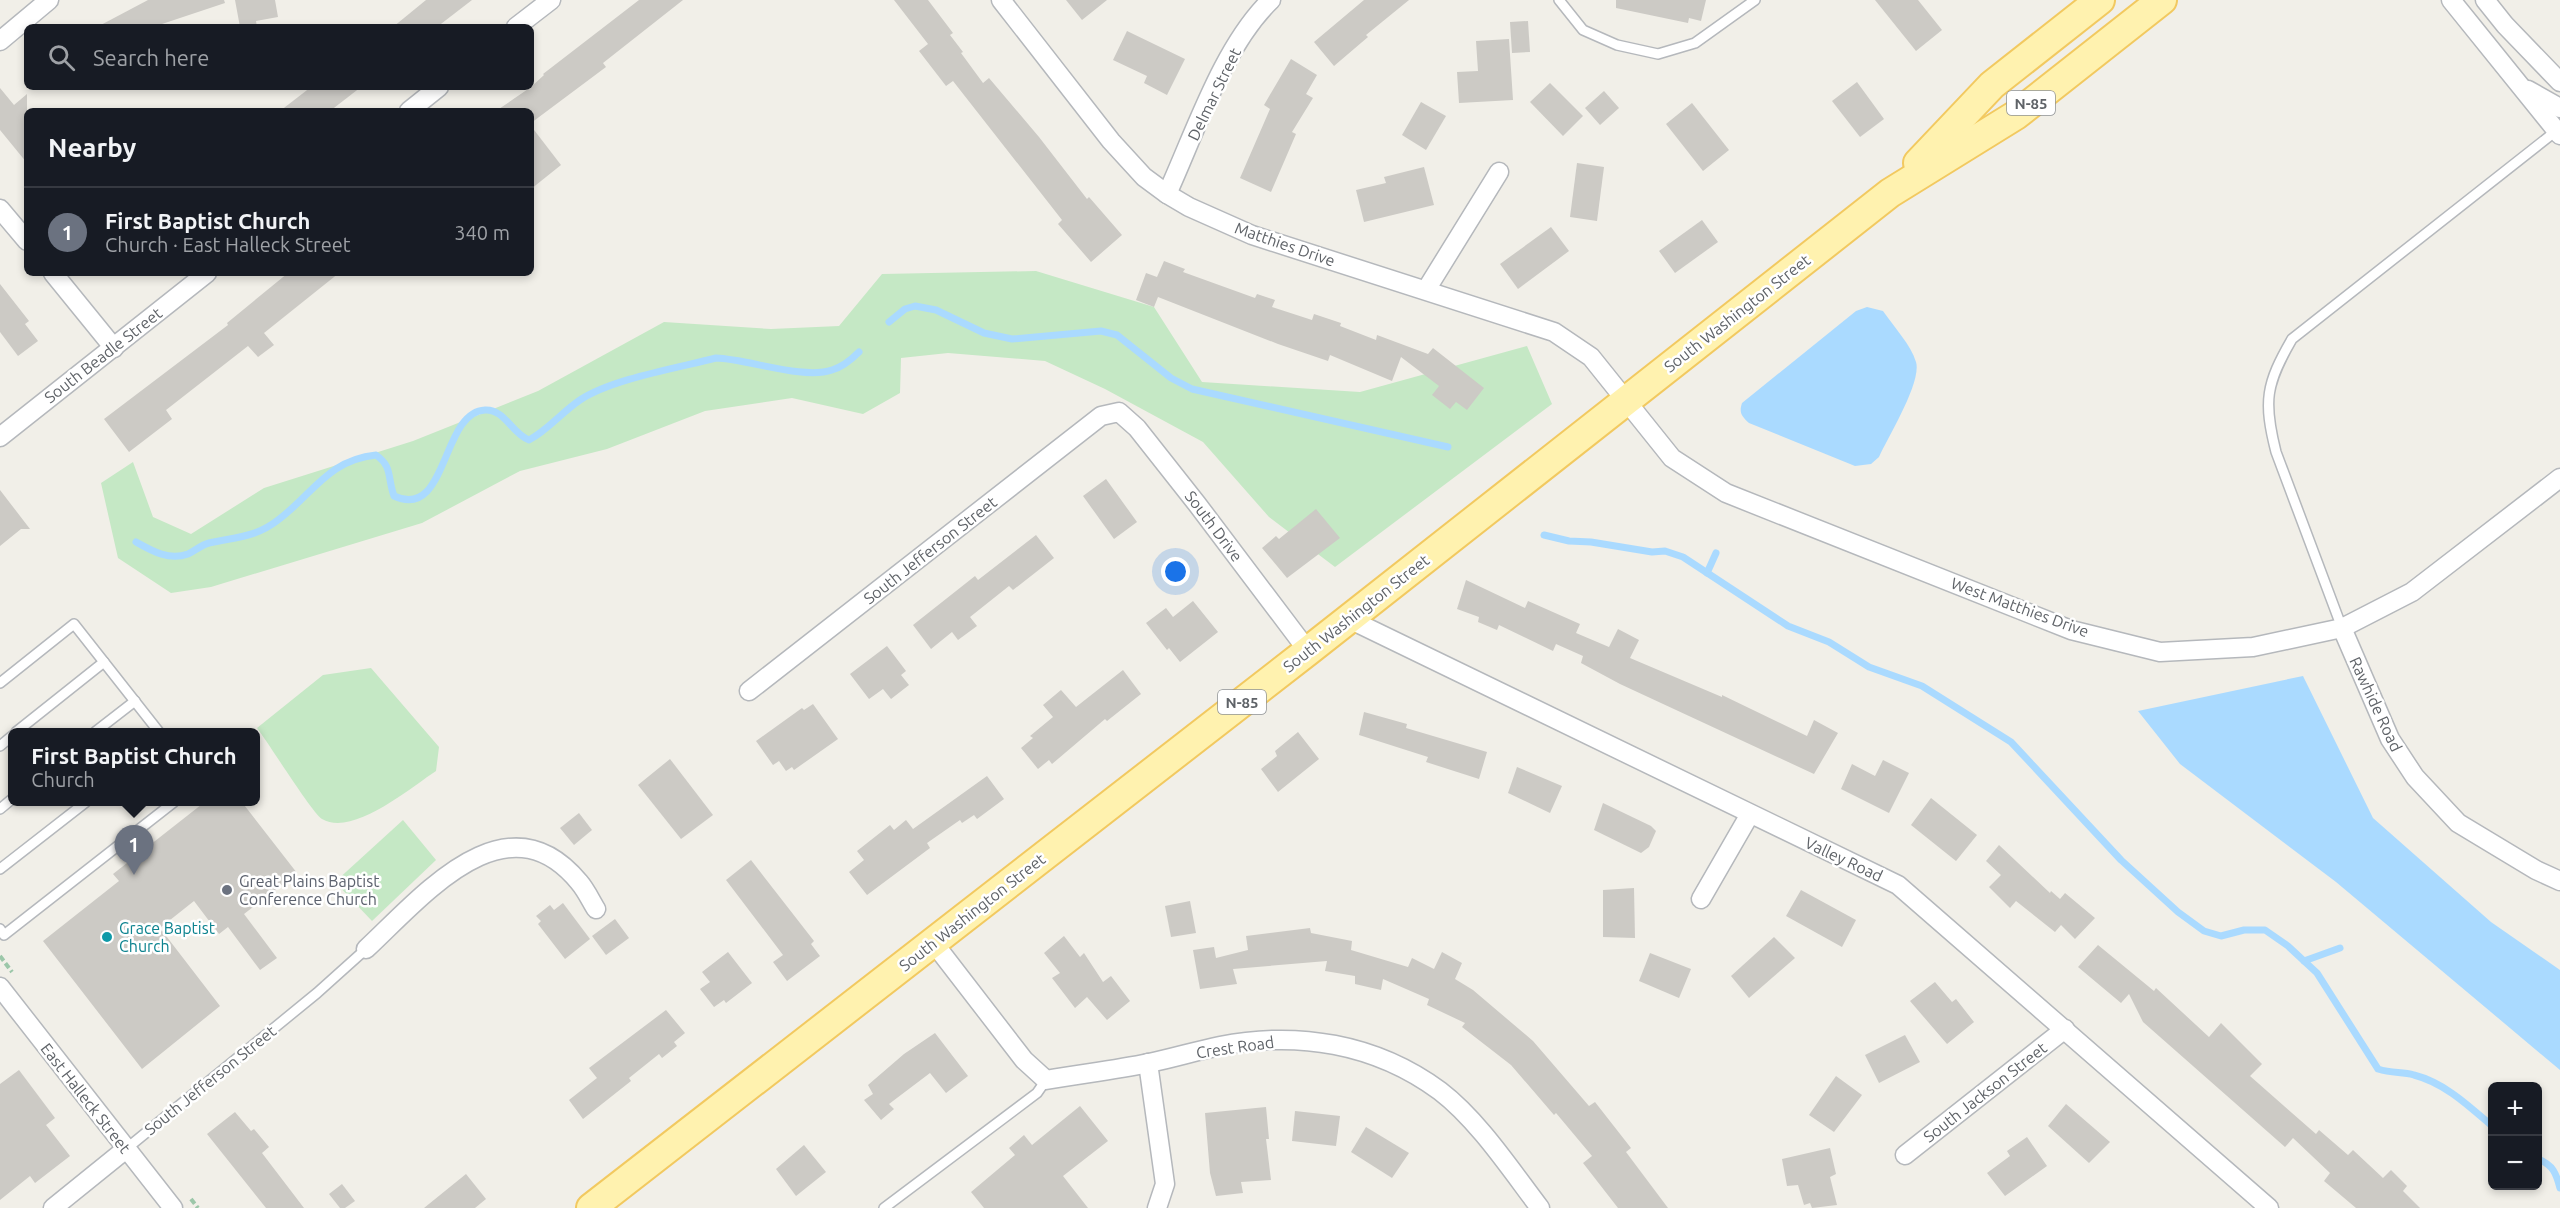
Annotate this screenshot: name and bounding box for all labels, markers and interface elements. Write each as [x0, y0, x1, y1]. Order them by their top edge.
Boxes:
search box [24, 24, 534, 90]
icon: search [45, 41, 78, 74]
street label: Delmar Street [1184, 44, 1244, 143]
text: Search here [93, 45, 209, 70]
road number: N-85 [2007, 91, 2055, 115]
text: Nearby [48, 133, 136, 162]
text: First Baptist Church [105, 208, 310, 233]
street label: Matthies Drive [1232, 218, 1338, 270]
text: 1 [62, 221, 73, 244]
text: 340 m [454, 221, 510, 244]
text: Church · East Halleck Street [105, 233, 351, 256]
street label: South Washington Street [1661, 250, 1814, 376]
street label: South Beadle Street [41, 303, 166, 406]
street label: South Drive [1182, 487, 1246, 565]
street label: South Jefferson Street [860, 492, 1001, 607]
street label: South Washington Street [1280, 550, 1433, 676]
your location [1161, 557, 1190, 586]
street label: West Matthies Drive [1949, 574, 2091, 640]
street label: Rawhide Road [2346, 654, 2406, 754]
road number: N-85 [1218, 690, 1266, 714]
popup [8, 728, 260, 806]
text: First Baptist Church [31, 743, 237, 768]
text: Church [31, 768, 95, 791]
pin: 1 [114, 826, 154, 875]
street label: Valley Road [1802, 833, 1886, 885]
street label: South Washington Street [896, 849, 1049, 975]
place label: Great Plains Baptist Conference Church [239, 872, 380, 908]
marker: Great Plains Baptist Conference Church [220, 883, 234, 897]
place label: Grace Baptist Church [119, 919, 216, 955]
marker: Grace Baptist Church [100, 930, 114, 944]
street label: South Jefferson Street [141, 1021, 280, 1138]
street label: Crest Road [1195, 1033, 1275, 1061]
street label: South Jackson Street [1920, 1038, 2051, 1146]
street label: East Halleck Street [37, 1039, 135, 1157]
map controls [2488, 1082, 2542, 1190]
button: + [2488, 1082, 2542, 1136]
button: − [2488, 1136, 2542, 1190]

